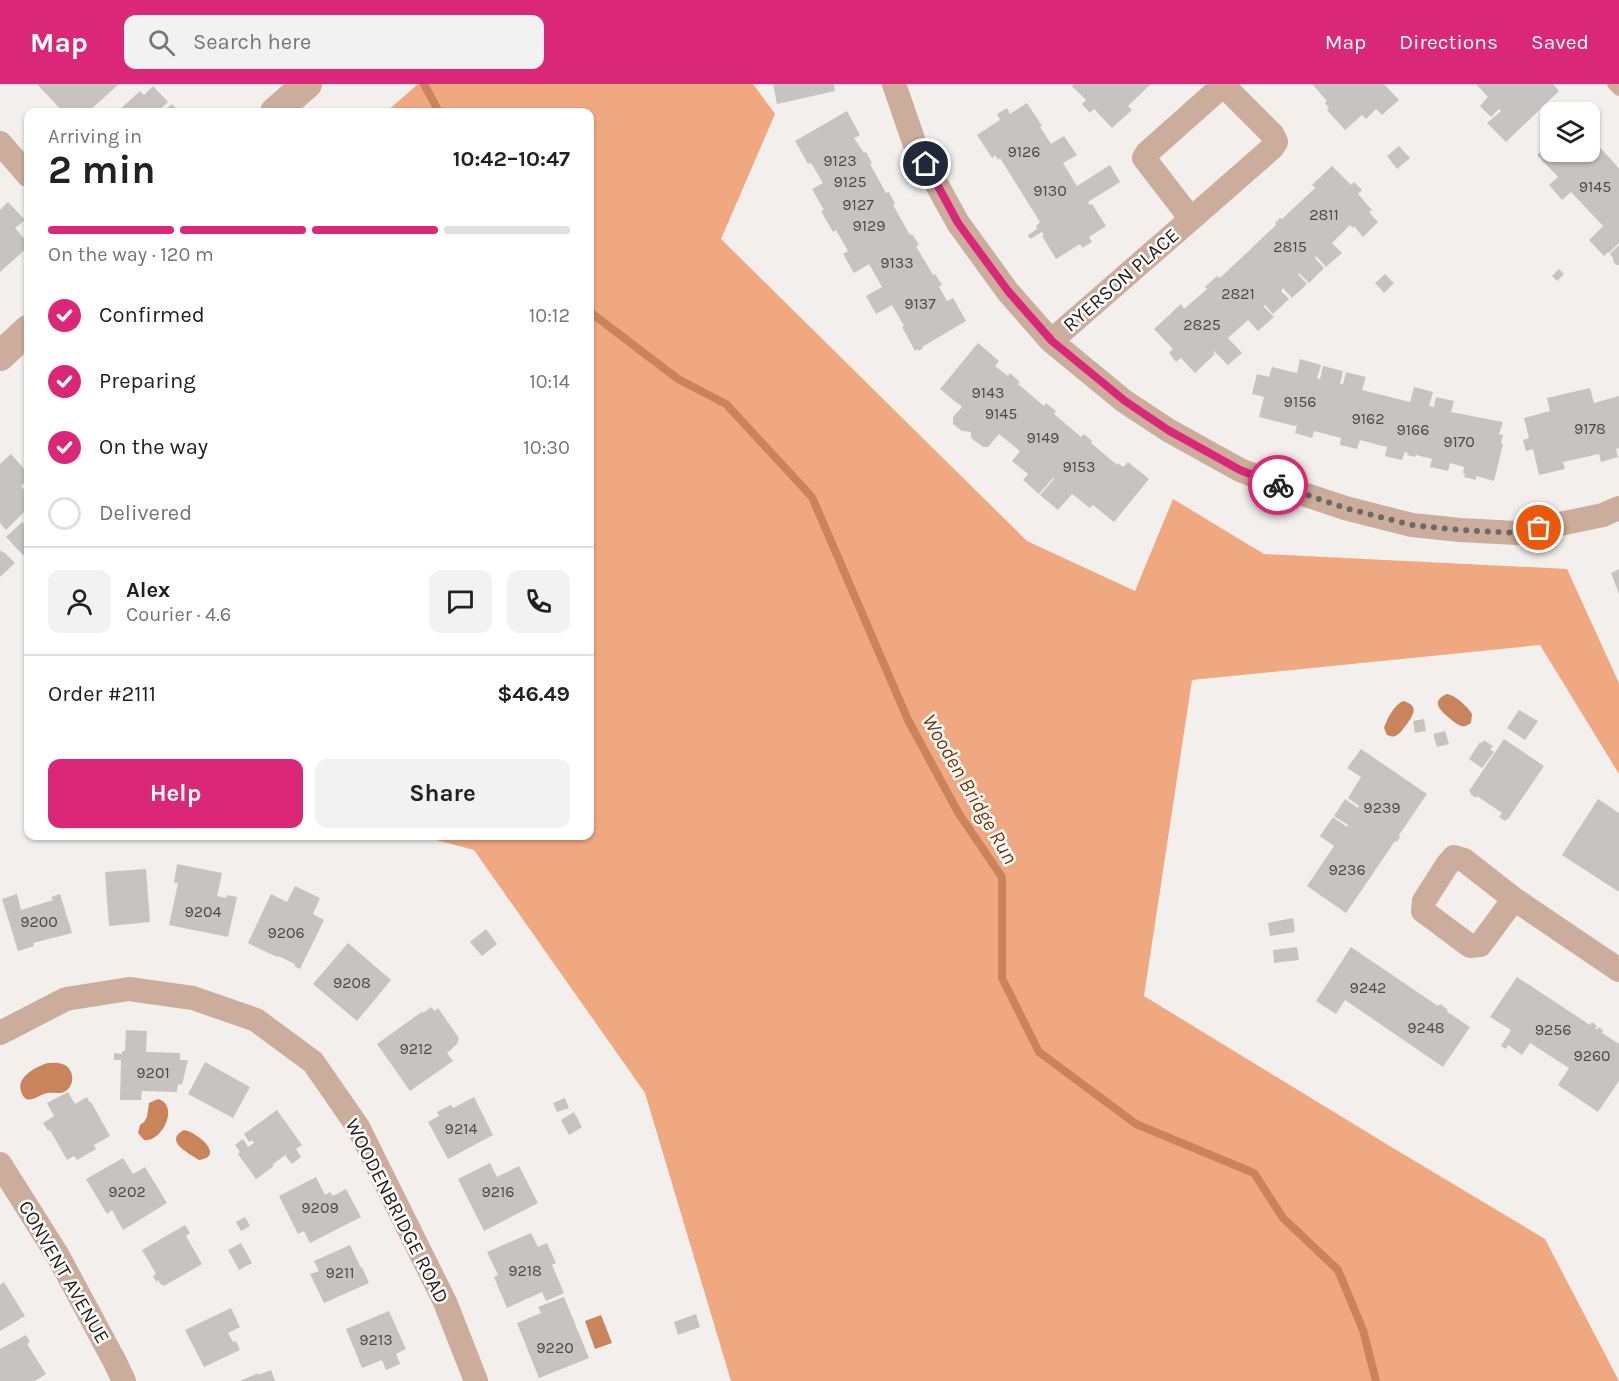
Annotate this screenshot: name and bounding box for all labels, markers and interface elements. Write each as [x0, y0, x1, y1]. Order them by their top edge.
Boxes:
search box [124, 15, 544, 69]
text: Map [30, 26, 88, 59]
icon: search [145, 26, 178, 59]
text: Search here [193, 29, 311, 55]
text: Map [1325, 30, 1366, 54]
text: Directions [1399, 30, 1498, 54]
text: Saved [1531, 30, 1589, 54]
map controls [1540, 102, 1600, 162]
button: layers [1540, 102, 1600, 162]
text: Arriving in [48, 125, 142, 148]
pin [900, 138, 951, 189]
house number: 9126 [1008, 142, 1041, 161]
text: 10:42–10:47 [453, 146, 570, 172]
text: 2 min [48, 147, 156, 193]
icon: home [909, 147, 942, 180]
house number: 9123 [823, 151, 857, 170]
house number: 9125 [834, 172, 866, 191]
house number: 9145 [1579, 177, 1611, 196]
house number: 9130 [1033, 181, 1067, 200]
house number: 9127 [842, 195, 874, 214]
house number: 2811 [1309, 205, 1339, 224]
house number: 9129 [852, 216, 886, 235]
street label: RYERSON PLACE [1059, 224, 1183, 336]
house number: 2815 [1273, 237, 1307, 256]
text: On the way · 120 m [48, 243, 214, 266]
house number: 9133 [880, 253, 914, 272]
house number: 2821 [1221, 284, 1255, 303]
house number: 9137 [904, 294, 936, 313]
icon: check [48, 299, 81, 332]
text: Confirmed [99, 302, 205, 328]
text: 10:12 [529, 304, 570, 327]
house number: 2825 [1183, 315, 1221, 334]
icon: check [48, 365, 81, 398]
text: Preparing [99, 368, 196, 394]
text: 10:14 [529, 370, 570, 393]
house number: 9143 [972, 383, 1004, 402]
house number: 9156 [1284, 392, 1316, 411]
house number: 9145 [985, 404, 1017, 423]
house number: 9162 [1352, 409, 1385, 428]
house number: 9178 [1574, 419, 1606, 438]
house number: 9166 [1397, 420, 1429, 439]
house number: 9149 [1027, 428, 1059, 447]
icon: check [48, 431, 81, 464]
house number: 9170 [1443, 432, 1475, 451]
text: On the way [99, 434, 208, 460]
text: 10:30 [523, 436, 570, 459]
courier [1248, 455, 1308, 515]
house number: 9153 [1062, 457, 1096, 476]
icon: bike [1262, 469, 1295, 502]
text: Delivered [99, 500, 192, 526]
pin [1513, 502, 1564, 553]
icon: bag [1522, 511, 1555, 544]
button: person [48, 570, 111, 633]
button: chat [429, 570, 492, 633]
button: phone [507, 570, 570, 633]
text: Alex [126, 577, 170, 603]
text: Courier · 4.6 [126, 603, 231, 626]
text: Order #2111 [48, 681, 156, 707]
text: $46.49 [497, 681, 570, 707]
water label: Wooden Bridge Run [917, 710, 1023, 868]
button: Help [48, 759, 303, 828]
button: Share [315, 759, 570, 828]
house number: 9239 [1363, 798, 1401, 817]
house number: 9236 [1328, 860, 1366, 879]
house number: 9204 [185, 902, 222, 921]
house number: 9200 [20, 912, 58, 931]
house number: 9206 [267, 923, 305, 942]
house number: 9208 [333, 973, 371, 992]
house number: 9242 [1350, 978, 1386, 997]
house number: 9248 [1407, 1018, 1445, 1037]
house number: 9256 [1535, 1020, 1571, 1039]
house number: 9212 [399, 1039, 433, 1058]
house number: 9260 [1573, 1046, 1611, 1065]
house number: 9201 [136, 1063, 170, 1082]
street label: WOODENBRIDGE ROAD [340, 1115, 454, 1307]
house number: 9214 [445, 1119, 477, 1138]
house number: 9202 [108, 1182, 146, 1201]
house number: 9216 [482, 1182, 515, 1201]
street label: CONVENT AVENUE [14, 1196, 114, 1348]
house number: 9209 [301, 1198, 339, 1217]
house number: 9218 [508, 1261, 542, 1280]
house number: 9211 [325, 1263, 355, 1282]
house number: 9213 [359, 1330, 393, 1349]
house number: 9220 [536, 1338, 574, 1357]

